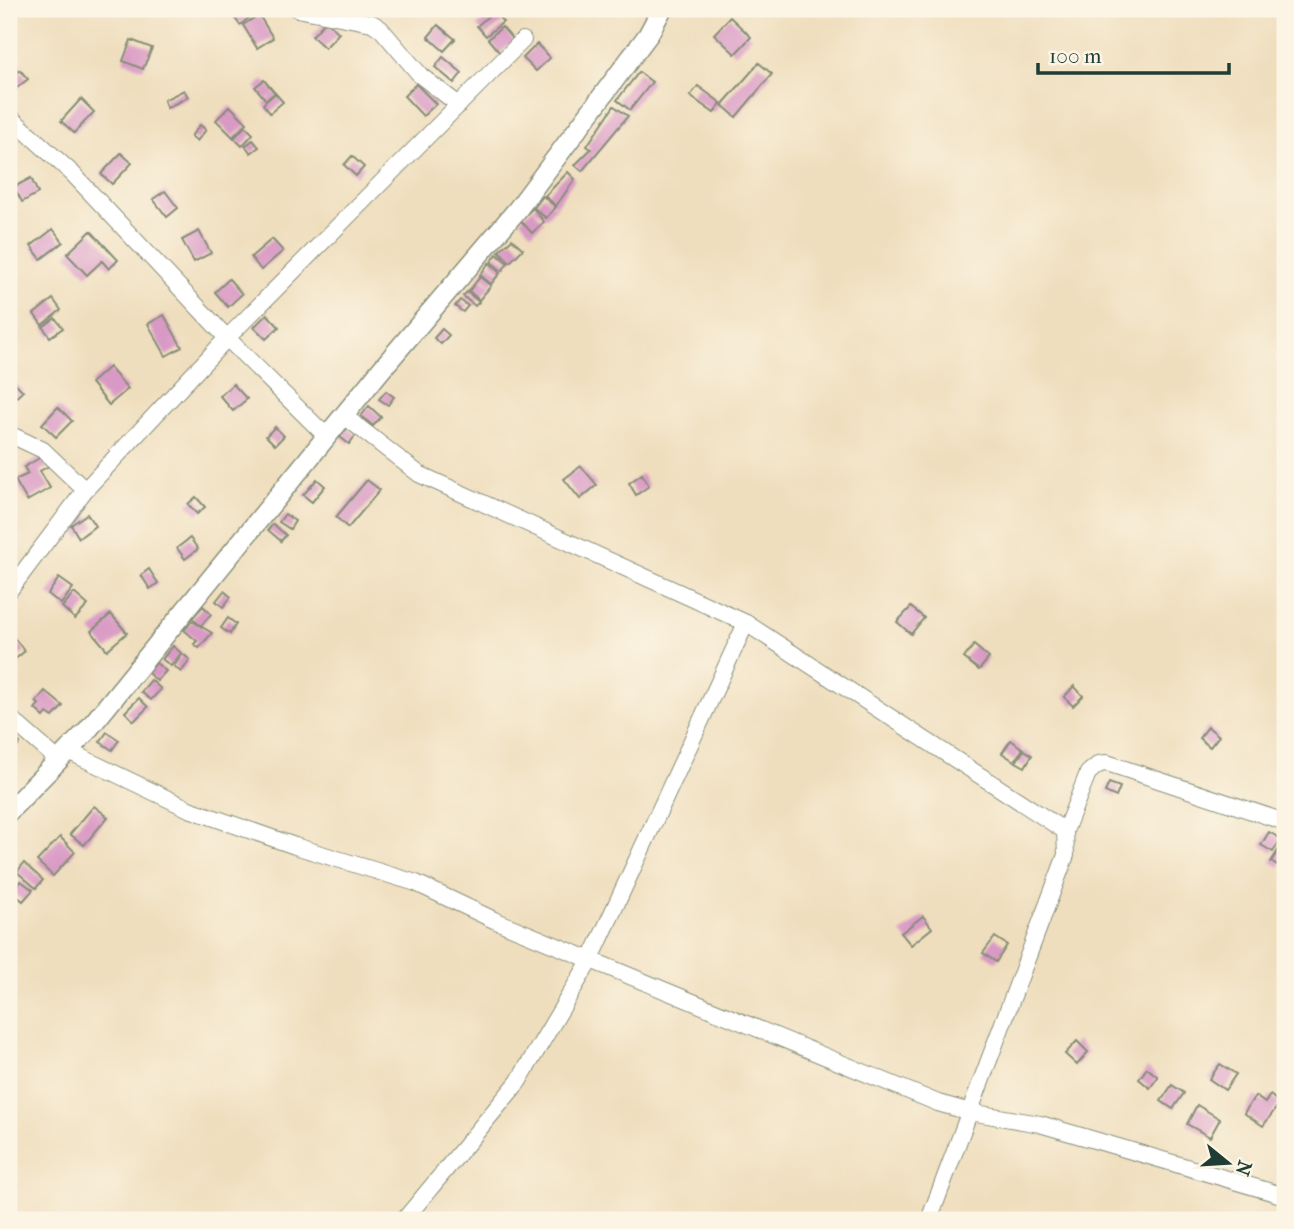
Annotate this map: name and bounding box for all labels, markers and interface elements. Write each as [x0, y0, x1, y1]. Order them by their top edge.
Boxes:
scale bar [1038, 32, 1229, 76]
text: 100 m [1049, 44, 1102, 68]
north arrow [1192, 1128, 1262, 1198]
text: N [1230, 1158, 1256, 1179]

